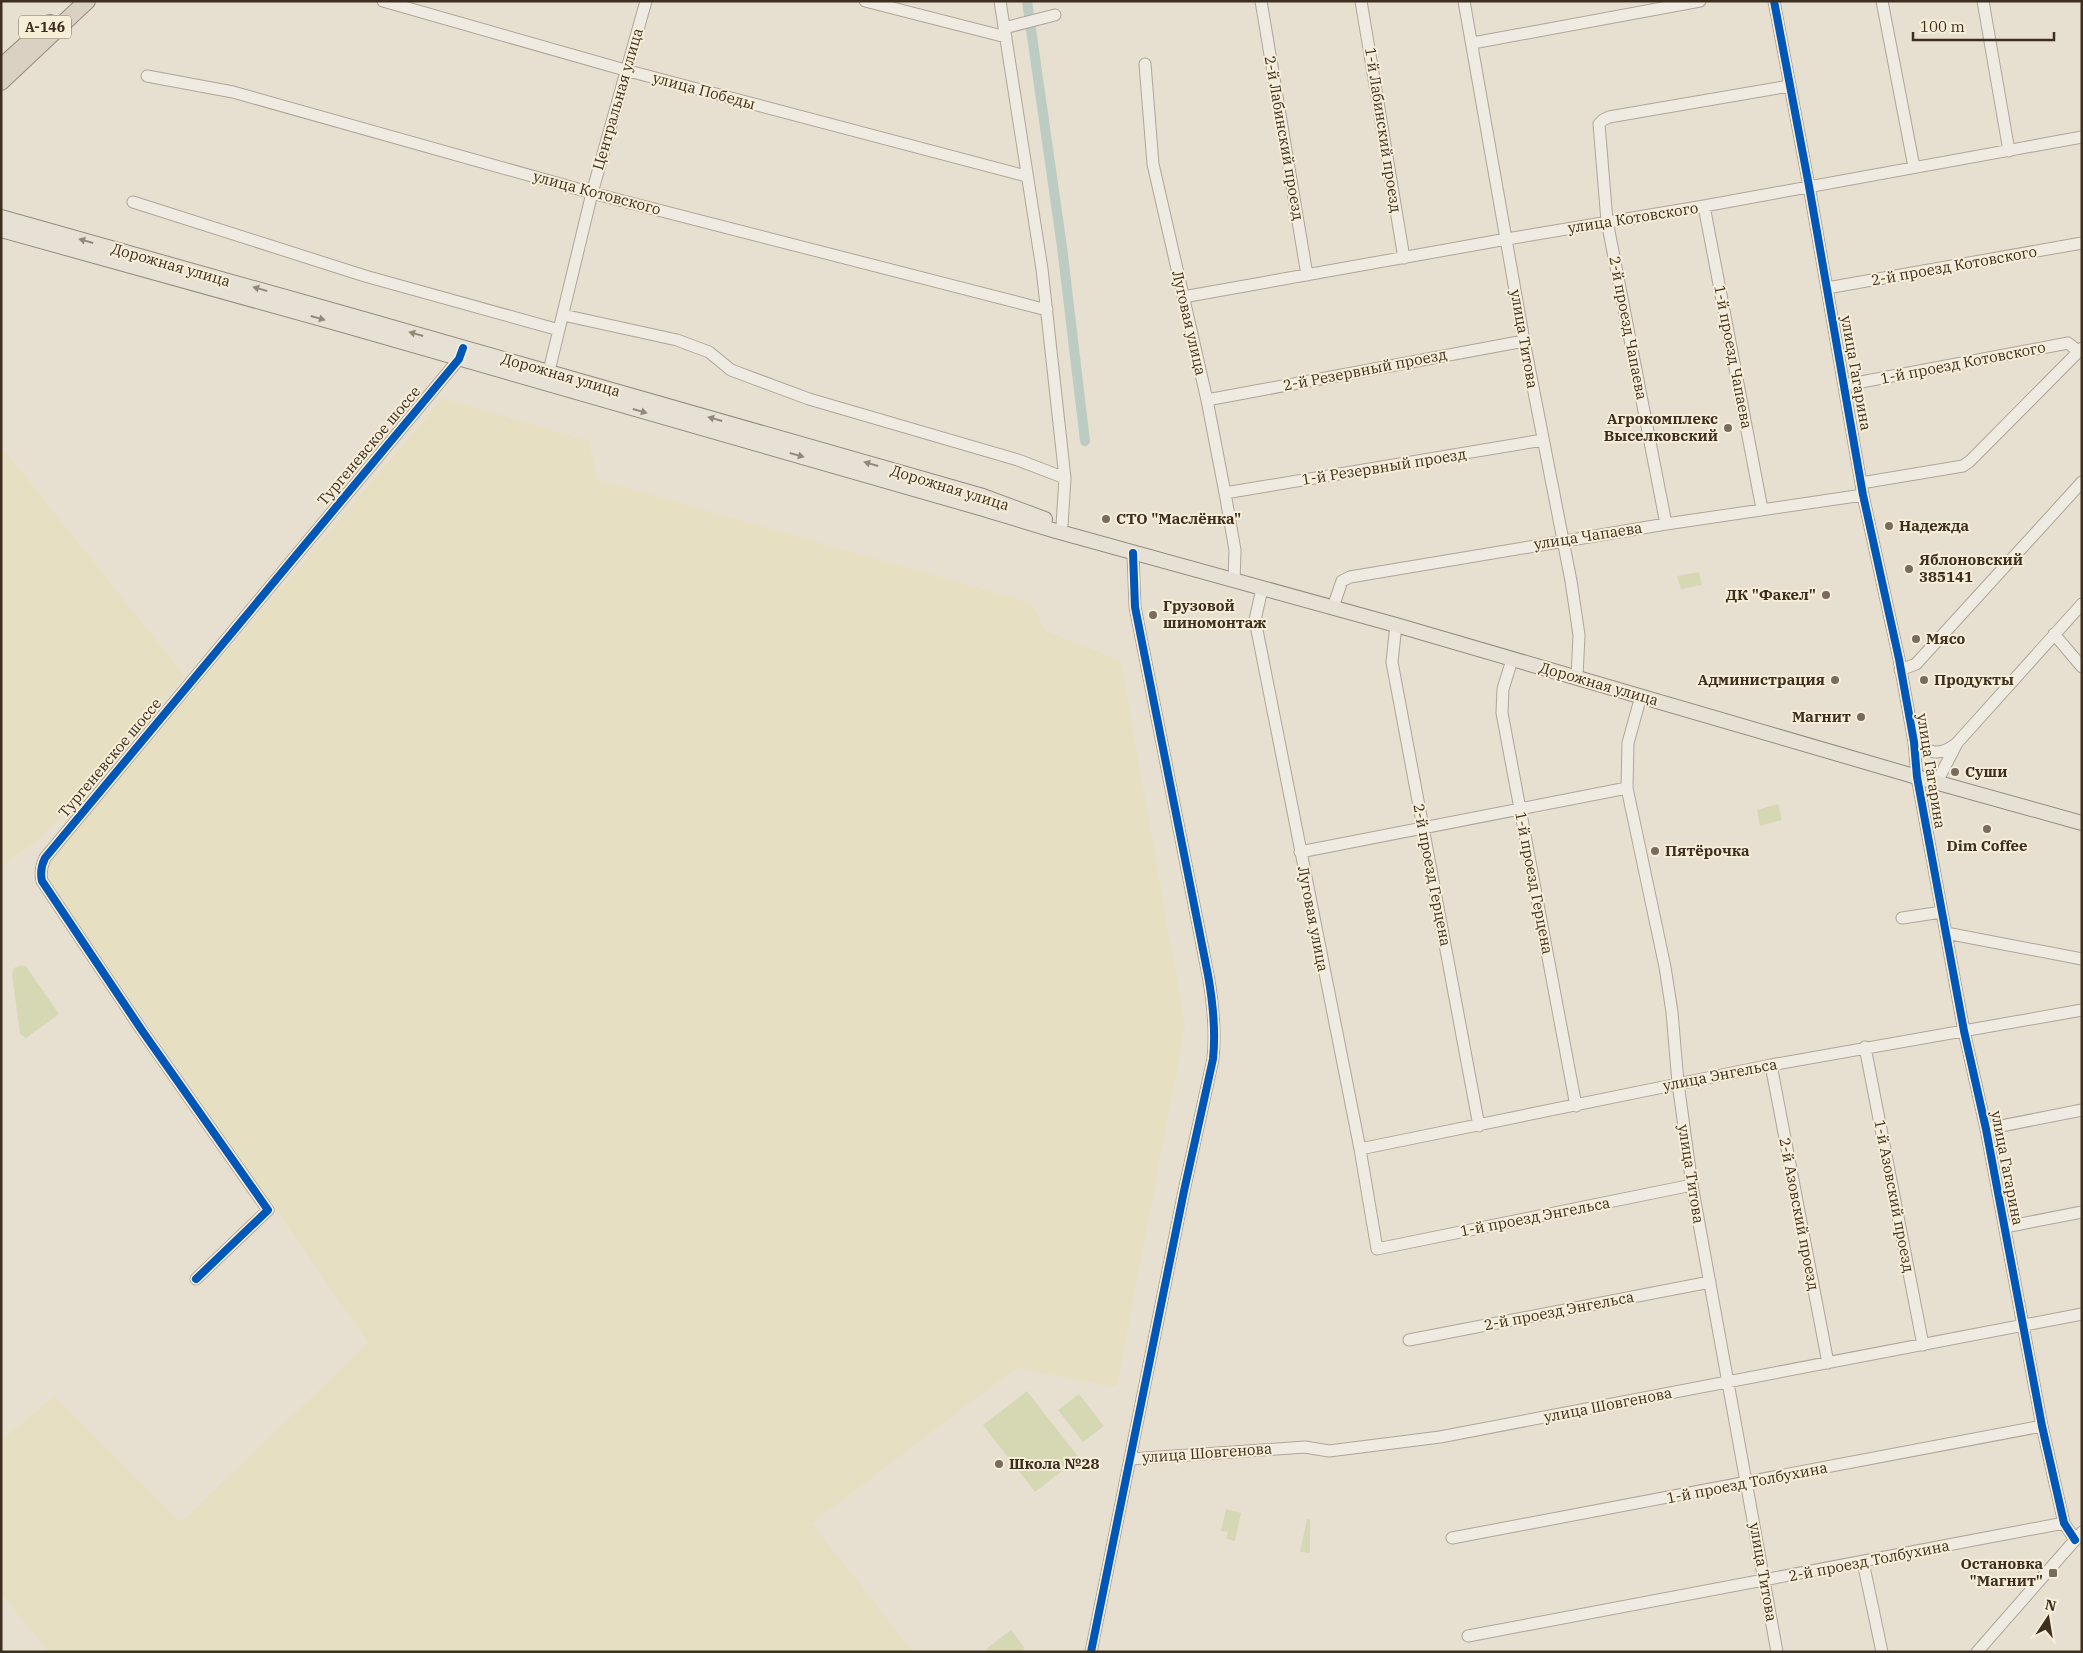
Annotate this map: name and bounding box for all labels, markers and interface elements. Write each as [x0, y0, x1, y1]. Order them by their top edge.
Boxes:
scale bar [1913, 10, 2054, 42]
road number: А-146 [19, 16, 71, 38]
text: 100 m [1920, 17, 1965, 36]
street label: Центральная улица [588, 26, 647, 172]
street label: 1-й Лабинский проезд [1361, 46, 1406, 214]
street label: 2-й Лабинский проезд [1261, 54, 1308, 222]
street label: улица Победы [651, 68, 758, 113]
street label: улица Котовского [531, 166, 663, 219]
street label: улица Котовского [1566, 198, 1699, 237]
one-way arrow [79, 237, 94, 245]
street label: Дорожная улица [109, 238, 233, 291]
street label: 2-й проезд Котовского [1870, 242, 2038, 289]
street label: 2-й проезд Чапаева [1605, 254, 1652, 401]
street label: Луговая улица [1168, 269, 1211, 377]
street label: 1-й проезд Чапаева [1710, 283, 1757, 430]
one-way arrow [252, 285, 267, 293]
street label: улица Титова [1506, 288, 1543, 390]
one-way arrow [311, 314, 326, 322]
street label: улица Гагарина [1837, 314, 1876, 432]
one-way arrow [409, 329, 424, 337]
street label: 1-й проезд Котовского [1879, 337, 2047, 388]
street label: 2-й Резервный проезд [1281, 344, 1448, 395]
street label: Дорожная улица [499, 348, 623, 401]
street label: Тургеневское шоссе [313, 382, 424, 509]
one-way arrow [633, 407, 648, 415]
place label: Агрокомплекс Выселковский [1604, 409, 1718, 445]
one-way arrow [707, 415, 722, 423]
marker: Агрокомплекс Выселковский [1722, 422, 1734, 434]
street label: 1-й Резервный проезд [1300, 444, 1468, 489]
one-way arrow [789, 452, 804, 460]
one-way arrow [863, 459, 878, 467]
street label: Дорожная улица [889, 460, 1012, 515]
place label: СТО "Маслёнка" [1116, 509, 1241, 528]
marker: СТО "Маслёнка" [1100, 513, 1112, 525]
place label: Надежда [1899, 516, 1970, 535]
street label: улица Чапаева [1532, 518, 1644, 553]
marker: Надежда [1883, 520, 1895, 532]
place label: Яблоновский 385141 [1919, 550, 2023, 586]
marker: Яблоновский 385141 [1903, 563, 1915, 575]
place label: ДК "Факел" [1726, 585, 1816, 604]
marker: ДК "Факел" [1820, 589, 1832, 601]
place label: Грузовой шиномонтаж [1163, 596, 1266, 632]
marker: Грузовой шиномонтаж [1147, 609, 1159, 621]
place label: Мясо [1926, 629, 1966, 648]
marker: Мясо [1910, 633, 1922, 645]
street label: Дорожная улица [1537, 657, 1661, 710]
place label: Администрация [1698, 670, 1825, 689]
place label: Продукты [1934, 670, 2014, 689]
marker: Администрация [1829, 674, 1841, 686]
marker: Продукты [1918, 674, 1930, 686]
street label: Тургеневское шоссе [54, 694, 165, 821]
place label: Магнит [1792, 707, 1851, 726]
marker: Магнит [1855, 711, 1867, 723]
street label: улица Гагарина [1913, 712, 1950, 830]
place label: Суши [1965, 762, 2007, 781]
marker: Суши [1949, 766, 1961, 778]
street label: 2-й проезд Герцена [1409, 802, 1456, 948]
street label: 1-й проезд Герцена [1511, 810, 1558, 956]
marker: Dim Coffee [1981, 823, 1993, 835]
place label: Dim Coffee [1946, 836, 2028, 855]
place label: Пятёрочка [1665, 841, 1750, 860]
marker: Пятёрочка [1649, 845, 1661, 857]
street label: Луговая улица [1294, 864, 1333, 973]
street label: улица Энгельса [1661, 1054, 1779, 1095]
street label: улица Гагарина [1987, 1109, 2028, 1227]
street label: 1-й Азовский проезд [1870, 1118, 1919, 1274]
street label: улица Титова [1674, 1123, 1709, 1225]
street label: 2-й Азовский проезд [1775, 1136, 1824, 1292]
street label: 1-й проезд Энгельса [1458, 1193, 1612, 1240]
street label: 2-й проезд Энгельса [1482, 1287, 1636, 1334]
street label: улица Шовгенова [1542, 1383, 1674, 1426]
street label: улица Шовгенова [1141, 1438, 1273, 1467]
place label: Школа №28 [1009, 1454, 1099, 1473]
marker: Школа №28 [993, 1458, 1005, 1470]
street label: 1-й проезд Толбухина [1665, 1458, 1829, 1507]
street label: улица Титова [1745, 1521, 1782, 1623]
street label: 2-й проезд Толбухина [1787, 1536, 1951, 1585]
place label: Остановка "Магнит" [1960, 1554, 2043, 1590]
marker: Остановка "Магнит" [2047, 1567, 2059, 1579]
north arrow [2023, 1593, 2073, 1643]
text: N [2043, 1595, 2058, 1615]

